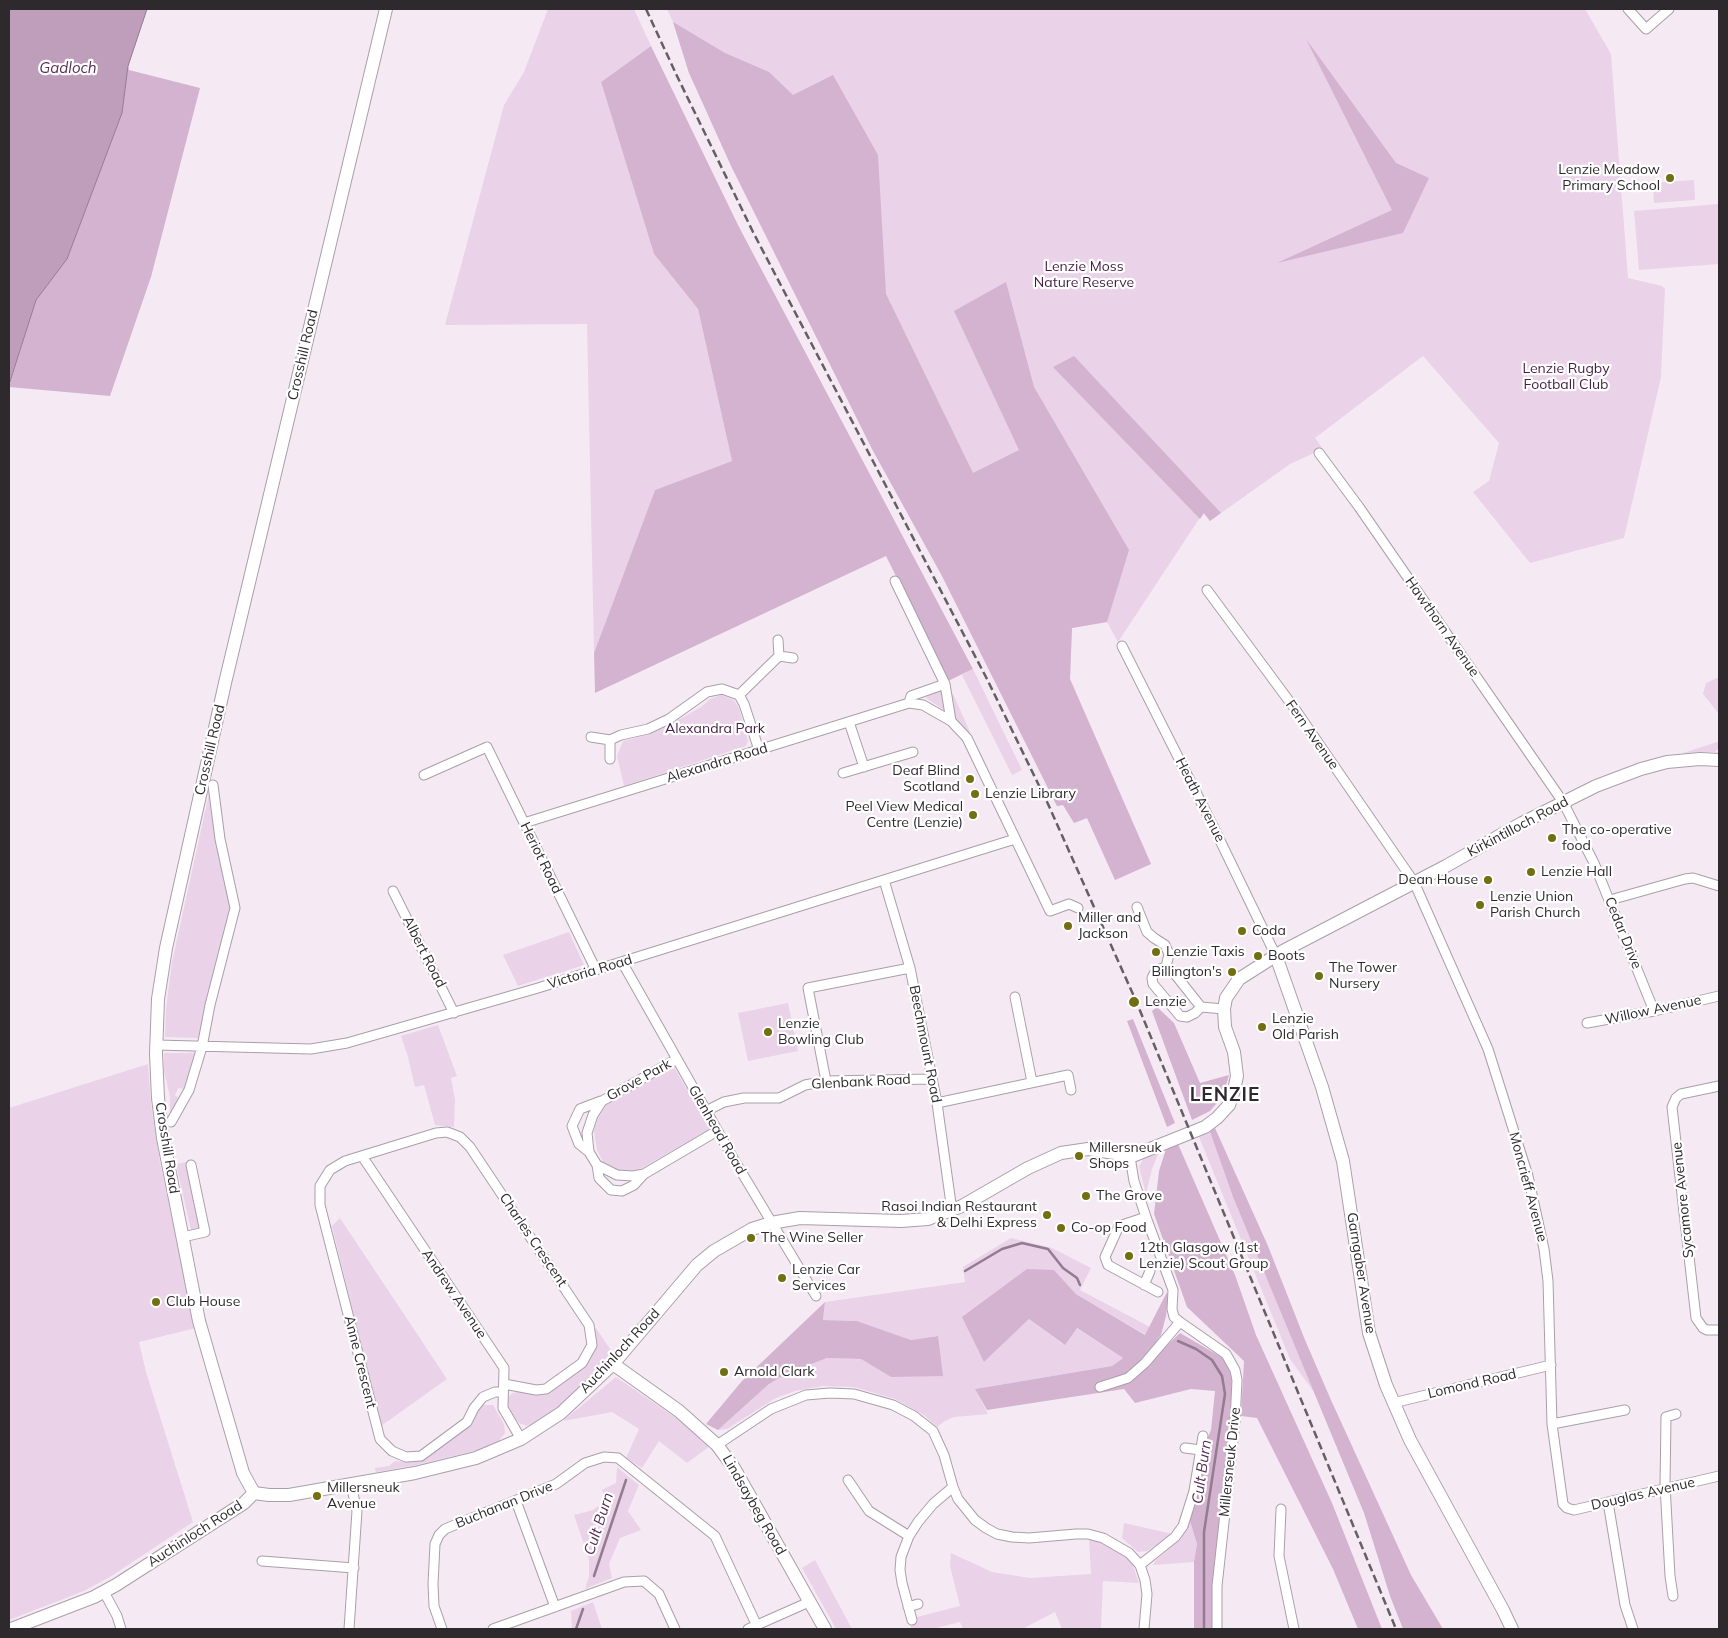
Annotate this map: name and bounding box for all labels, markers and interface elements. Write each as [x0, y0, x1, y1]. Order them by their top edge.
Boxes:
water label: Gadloch [39, 59, 97, 77]
place label: Lenzie Meadow Primary School [1558, 162, 1660, 194]
marker: Lenzie Meadow Primary School [1664, 172, 1676, 184]
park label: Lenzie Moss Nature Reserve [1034, 259, 1134, 292]
street label: Crosshill Road [284, 308, 322, 402]
park label: Lenzie Rugby Football Club [1522, 361, 1610, 394]
street label: Hawthorn Avenue [1401, 574, 1483, 680]
street label: Fern Avenue [1282, 697, 1342, 773]
street label: Crosshill Road [191, 703, 229, 797]
park label: Alexandra Park [665, 721, 765, 737]
street label: Alexandra Road [664, 740, 770, 786]
street label: Heath Avenue [1172, 755, 1228, 845]
place label: Deaf Blind Scotland [892, 763, 960, 796]
marker: Deaf Blind Scotland [964, 773, 976, 785]
place label: Lenzie Library [985, 786, 1076, 802]
marker: Lenzie Library [969, 788, 981, 800]
street label: Kirkintilloch Road [1465, 793, 1571, 861]
place label: Peel View Medical Centre (Lenzie) [846, 799, 963, 832]
marker: Peel View Medical Centre (Lenzie) [967, 809, 979, 821]
street label: Heriot Road [516, 819, 566, 897]
place label: The co-operative food [1562, 822, 1672, 854]
marker: The co-operative food [1546, 832, 1558, 844]
place label: Lenzie Hall [1541, 864, 1612, 880]
marker: Lenzie Hall [1525, 866, 1537, 878]
place label: Dean House [1398, 872, 1478, 888]
marker: Dean House [1482, 874, 1494, 886]
place label: Lenzie Union Parish Church [1490, 889, 1580, 922]
street label: Cedar Drive [1601, 895, 1645, 971]
marker: Lenzie Union Parish Church [1474, 899, 1486, 911]
place label: Miller and Jackson [1078, 910, 1141, 942]
street label: Albert Road [399, 913, 449, 991]
marker: Miller and Jackson [1062, 920, 1074, 932]
place label: Coda [1252, 923, 1286, 939]
marker: Coda [1236, 925, 1248, 937]
place label: Lenzie Taxis [1166, 944, 1245, 960]
marker: Lenzie Taxis [1150, 946, 1162, 958]
place label: Boots [1268, 948, 1305, 964]
marker: Boots [1252, 950, 1264, 962]
street label: Victoria Road [546, 951, 634, 993]
place label: The Tower Nursery [1329, 960, 1397, 992]
place label: Billington's [1151, 964, 1222, 980]
marker: Billington's [1226, 966, 1238, 978]
marker: The Tower Nursery [1313, 970, 1325, 982]
street label: Beechmount Road [905, 984, 945, 1104]
street label: Willow Avenue [1603, 992, 1703, 1028]
place label: Lenzie [1145, 994, 1187, 1010]
marker: Lenzie [1127, 995, 1141, 1009]
place label: Lenzie Old Parish [1272, 1011, 1339, 1044]
place label: Lenzie Bowling Club [778, 1016, 864, 1048]
marker: Lenzie Old Parish [1256, 1021, 1268, 1033]
marker: Lenzie Bowling Club [762, 1026, 774, 1038]
street label: Grove Park [604, 1055, 674, 1105]
street label: Glenbank Road [811, 1071, 911, 1093]
street label: Glenhead Road [685, 1083, 749, 1177]
district label: LENZIE [1189, 1084, 1261, 1106]
street label: Crosshill Road [151, 1101, 183, 1195]
street label: Moncrieff Avenue [1505, 1130, 1551, 1244]
place label: Millersneuk Shops [1089, 1140, 1162, 1172]
street label: Sycamore Avenue [1669, 1141, 1697, 1259]
marker: Millersneuk Shops [1073, 1150, 1085, 1162]
place label: The Grove [1096, 1188, 1162, 1204]
street label: Charles Crescent [495, 1190, 571, 1290]
marker: The Grove [1080, 1190, 1092, 1202]
place label: Rasoi Indian Restaurant & Delhi Express [881, 1199, 1037, 1232]
marker: Rasoi Indian Restaurant & Delhi Express [1041, 1209, 1053, 1221]
street label: Garngaber Avenue [1343, 1211, 1379, 1335]
place label: Co-op Food [1071, 1220, 1147, 1236]
marker: Co-op Food [1055, 1222, 1067, 1234]
place label: The Wine Seller [761, 1230, 863, 1246]
marker: The Wine Seller [745, 1232, 757, 1244]
place label: 12th Glasgow (1st Lenzie) Scout Group [1139, 1240, 1268, 1272]
street label: Andrew Avenue [418, 1246, 490, 1342]
marker: 12th Glasgow (1st Lenzie) Scout Group [1123, 1250, 1135, 1262]
place label: Lenzie Car Services [792, 1262, 860, 1294]
marker: Lenzie Car Services [776, 1272, 788, 1284]
place label: Club House [166, 1294, 240, 1310]
marker: Club House [150, 1296, 162, 1308]
street label: Auchinloch Road [577, 1305, 663, 1397]
street label: Anne Crescent [340, 1314, 380, 1410]
place label: Arnold Clark [734, 1364, 815, 1380]
marker: Arnold Clark [718, 1366, 730, 1378]
street label: Lomond Road [1426, 1366, 1518, 1402]
street label: Millersneuk Drive [1216, 1406, 1244, 1518]
water label: Cult Burn [1189, 1439, 1215, 1505]
street label: Lindsaybeg Road [719, 1452, 789, 1558]
street label: Douglas Avenue [1589, 1474, 1697, 1514]
street label: Buchanan Drive [453, 1478, 555, 1532]
place label: Millersneuk Avenue [327, 1480, 400, 1512]
marker: Millersneuk Avenue [311, 1490, 323, 1502]
water label: Cult Burn [580, 1491, 618, 1557]
street label: Auchinloch Road [145, 1497, 245, 1571]

